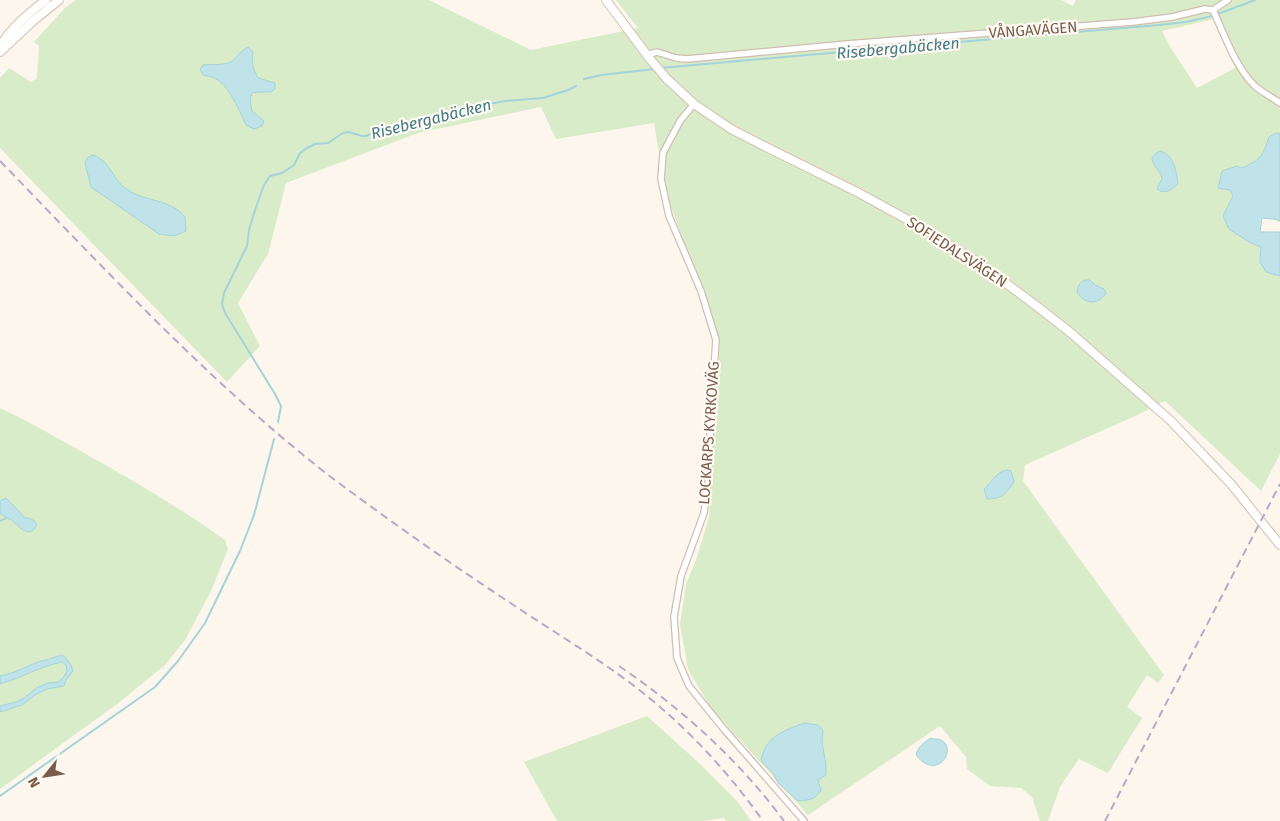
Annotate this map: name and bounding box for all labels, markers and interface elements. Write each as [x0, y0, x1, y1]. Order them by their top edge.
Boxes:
street label: VÅNGAVÄGEN [988, 18, 1078, 42]
water label: Risebergabäcken [836, 33, 960, 63]
water label: Risebergabäcken [369, 95, 493, 143]
street label: SOFIEDALSVÄGEN [903, 213, 1011, 291]
street label: LOCKARPS KYRKOVÄG [695, 361, 723, 505]
north arrow [20, 751, 70, 801]
text: N [24, 774, 44, 791]

